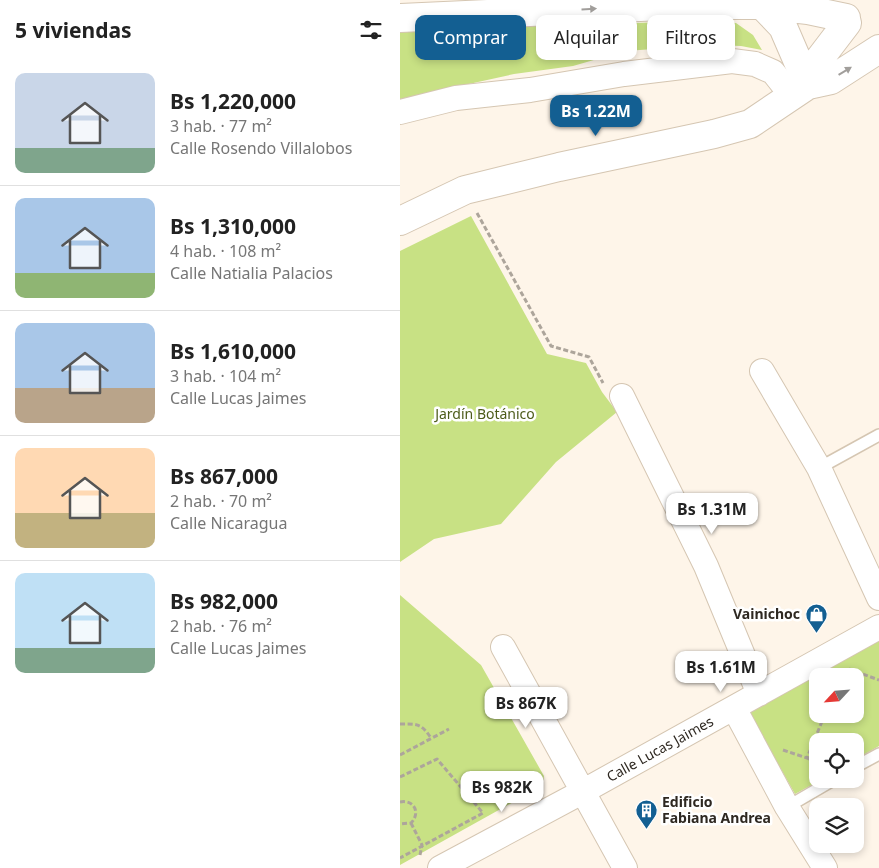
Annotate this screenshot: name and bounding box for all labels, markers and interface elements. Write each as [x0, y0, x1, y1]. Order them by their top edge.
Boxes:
one-way arrow [581, 5, 597, 13]
chip: Comprar [415, 15, 526, 60]
chip: Alquilar [536, 15, 637, 60]
chip: Filtros [647, 15, 735, 60]
text: 5 viviendas [15, 16, 132, 44]
icon: filters [357, 16, 385, 44]
one-way arrow [839, 66, 852, 75]
text: Bs 1,220,000 [170, 87, 296, 115]
icon: home [55, 93, 115, 153]
pin: Bs 1.22M [544, 94, 648, 137]
text: Bs 1.22M [561, 100, 631, 122]
text: 3 hab. · 77 m² [170, 115, 272, 137]
text: Calle Rosendo Villalobos [170, 137, 352, 159]
text: Bs 1,310,000 [170, 212, 296, 240]
icon: home [55, 218, 115, 278]
text: 4 hab. · 108 m² [170, 240, 281, 262]
text: Calle Natialia Palacios [170, 262, 333, 284]
text: Bs 1,610,000 [170, 337, 296, 365]
icon: home [55, 343, 115, 403]
text: 3 hab. · 104 m² [170, 365, 281, 387]
text: Calle Lucas Jaimes [170, 387, 306, 409]
park label: Jardín Botánico [433, 404, 535, 423]
text: Bs 867,000 [170, 462, 278, 490]
icon: home [55, 468, 115, 528]
text: 2 hab. · 70 m² [170, 490, 272, 512]
pin: Bs 1.31M [660, 492, 764, 535]
text: Bs 1.31M [677, 498, 747, 520]
text: Calle Nicaragua [170, 512, 287, 534]
text: Bs 982,000 [170, 587, 278, 615]
icon: home [55, 593, 115, 653]
shop icon: Vainichoc [804, 602, 828, 633]
place label: Vainichoc [733, 604, 800, 623]
text: 2 hab. · 76 m² [170, 615, 272, 637]
text: Calle Lucas Jaimes [170, 637, 306, 659]
pin: Bs 1.61M [669, 650, 773, 693]
text: Bs 1.61M [686, 656, 756, 678]
north arrow [809, 668, 864, 722]
map controls [809, 668, 864, 853]
pin: Bs 867K [480, 686, 572, 729]
text: Bs 867K [496, 692, 556, 714]
street label: Calle Lucas Jaimes [603, 711, 717, 786]
button: locate [809, 733, 864, 788]
pin: Bs 982K [456, 770, 548, 813]
text: Bs 982K [472, 776, 532, 798]
place label: Edificio Fabiana Andrea [662, 792, 771, 827]
building icon: Edificio Fabiana Andrea [634, 798, 658, 829]
button: layers [809, 798, 864, 853]

